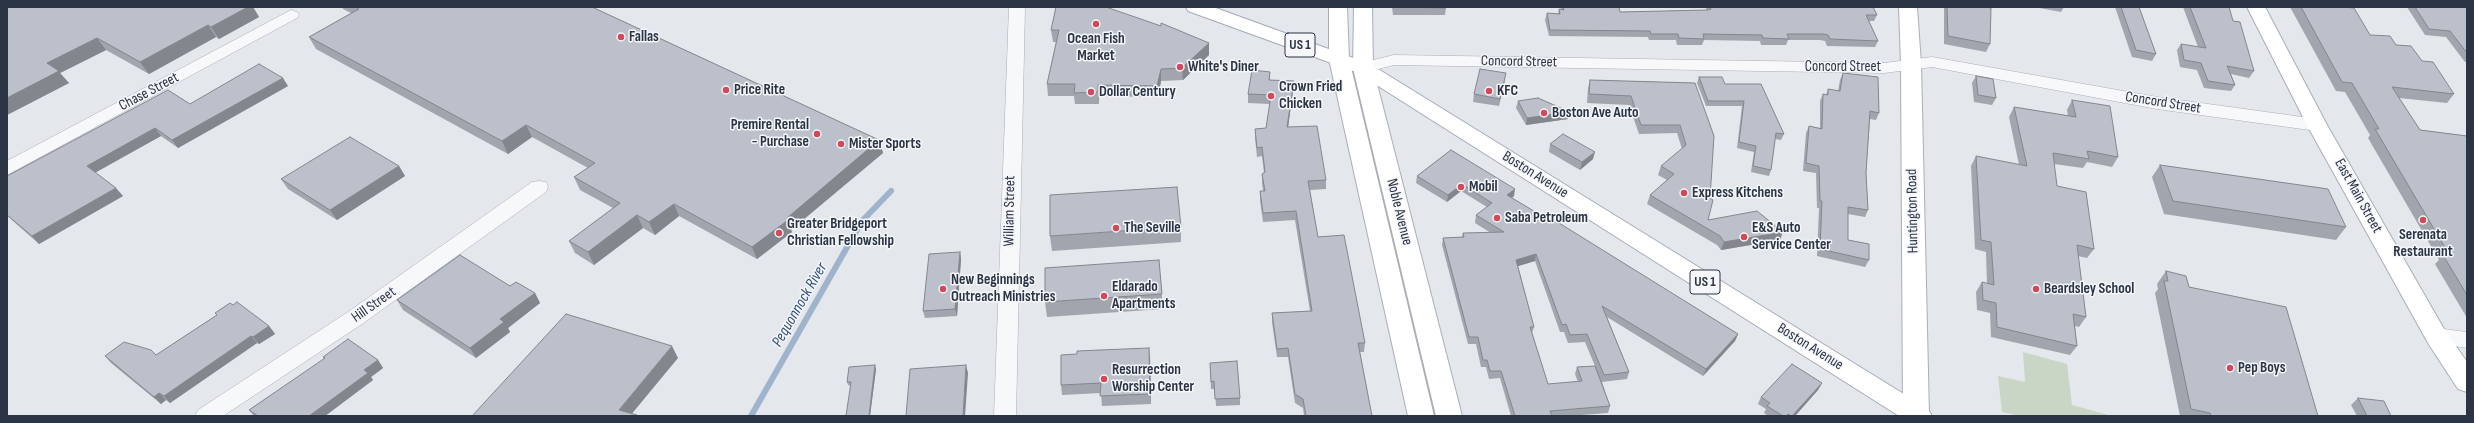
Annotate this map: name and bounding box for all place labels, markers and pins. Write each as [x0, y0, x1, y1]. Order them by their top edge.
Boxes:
marker: Ocean Fish Market [1091, 19, 1101, 29]
place label: Fallas [629, 28, 659, 46]
place label: Ocean Fish Market [1067, 30, 1125, 65]
marker: Fallas [616, 32, 626, 42]
place label: White's Diner [1188, 58, 1259, 76]
marker: White's Diner [1175, 62, 1185, 72]
place label: Crown Fried Chicken [1279, 78, 1342, 113]
place label: Price Rite [734, 81, 785, 99]
place label: KFC [1497, 82, 1518, 100]
place label: Dollar Century [1099, 83, 1176, 101]
marker: Price Rite [721, 85, 731, 95]
marker: KFC [1484, 86, 1494, 96]
marker: Dollar Century [1086, 87, 1096, 97]
marker: Crown Fried Chicken [1266, 91, 1276, 101]
place label: Boston Ave Auto [1552, 104, 1639, 122]
marker: Boston Ave Auto [1539, 108, 1549, 118]
place label: Premire Rental - Purchase [731, 116, 809, 151]
marker: Premire Rental - Purchase [812, 129, 822, 139]
place label: Mister Sports [849, 135, 921, 153]
marker: Mister Sports [836, 139, 846, 149]
place label: Mobil [1469, 178, 1498, 196]
marker: Mobil [1456, 182, 1466, 192]
place label: Express Kitchens [1692, 184, 1783, 202]
marker: Express Kitchens [1679, 188, 1689, 198]
place label: Saba Petroleum [1505, 209, 1588, 227]
marker: Saba Petroleum [1492, 213, 1502, 223]
place label: Greater Bridgeport Christian Fellowship [787, 215, 894, 250]
marker: Serenata Restaurant [2418, 215, 2428, 225]
place label: The Seville [1124, 219, 1181, 237]
place label: E&S Auto Service Center [1752, 219, 1831, 254]
marker: The Seville [1111, 223, 1121, 233]
place label: Serenata Restaurant [2393, 226, 2453, 261]
marker: Greater Bridgeport Christian Fellowship [774, 228, 784, 238]
marker: E&S Auto Service Center [1739, 232, 1749, 242]
place label: New Beginnings Outreach Ministries [951, 271, 1055, 306]
place label: Eldarado Apartments [1112, 278, 1176, 313]
place label: Beardsley School [2044, 280, 2134, 298]
marker: New Beginnings Outreach Ministries [938, 284, 948, 294]
marker: Beardsley School [2031, 284, 2041, 294]
marker: Eldarado Apartments [1099, 291, 1109, 301]
place label: Pep Boys [2238, 359, 2286, 377]
place label: Resurrection Worship Center [1112, 361, 1194, 396]
marker: Pep Boys [2225, 363, 2235, 373]
marker: Resurrection Worship Center [1099, 374, 1109, 384]

